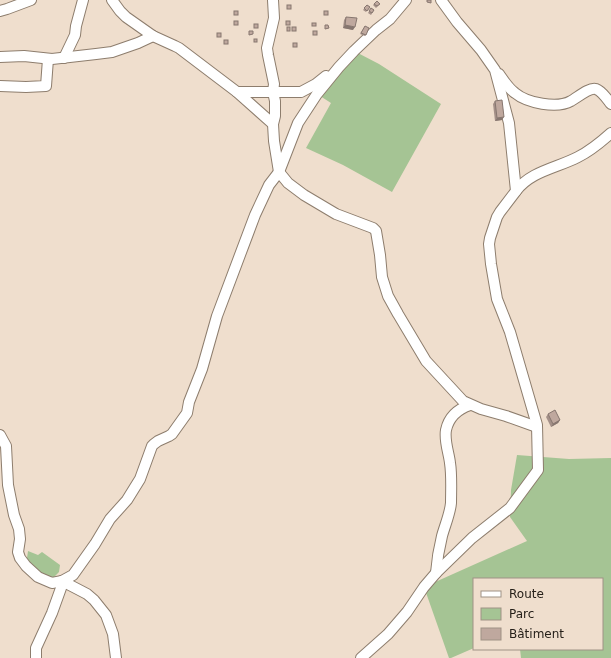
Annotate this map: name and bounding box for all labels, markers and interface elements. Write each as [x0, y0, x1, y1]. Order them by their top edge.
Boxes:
legend [473, 578, 603, 650]
text: Route [509, 587, 544, 601]
text: Parc [509, 607, 534, 621]
text: Bâtiment [509, 627, 564, 641]

